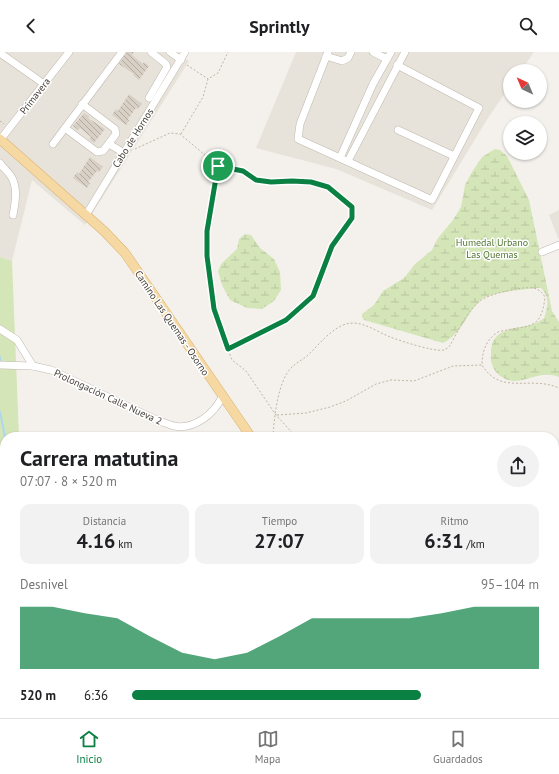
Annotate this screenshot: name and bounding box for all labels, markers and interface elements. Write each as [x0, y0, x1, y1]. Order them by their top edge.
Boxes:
icon: back [20, 15, 42, 37]
text: Sprintly [249, 15, 310, 38]
icon: search [517, 15, 539, 37]
north arrow [503, 64, 547, 108]
map controls [503, 64, 547, 160]
street label: Primavera [17, 75, 53, 117]
street label: Cabo de Hornos [110, 106, 156, 170]
button: layers [503, 116, 547, 160]
pin [201, 149, 235, 183]
icon: arrive [207, 155, 229, 177]
park label: Humedal Urbano Las Quemas [456, 236, 528, 261]
street label: Camino Las Quemas - Osorno [132, 268, 212, 378]
street label: Prolongación Calle Nueva 2 [52, 366, 164, 428]
text: Carrera matutina [20, 444, 178, 472]
button: share [497, 445, 539, 487]
text: 07:07 · 8 × 520 m [20, 473, 117, 490]
text: Distancia [83, 514, 126, 528]
text: Tiempo [262, 514, 297, 528]
text: Ritmo [440, 514, 469, 528]
text: 4.16 [76, 528, 115, 554]
text: 27:07 [254, 528, 305, 554]
text: 6:31 [424, 528, 464, 554]
text: km [115, 537, 133, 551]
text: /km [464, 537, 485, 551]
text: Desnivel [20, 576, 68, 593]
text: 95–104 m [481, 576, 539, 593]
text: 520 m [20, 687, 56, 704]
text: 6:36 [84, 687, 108, 704]
tab: Inicio [76, 728, 102, 766]
tab: Mapa [255, 728, 280, 766]
tab: Guardados [433, 728, 483, 766]

